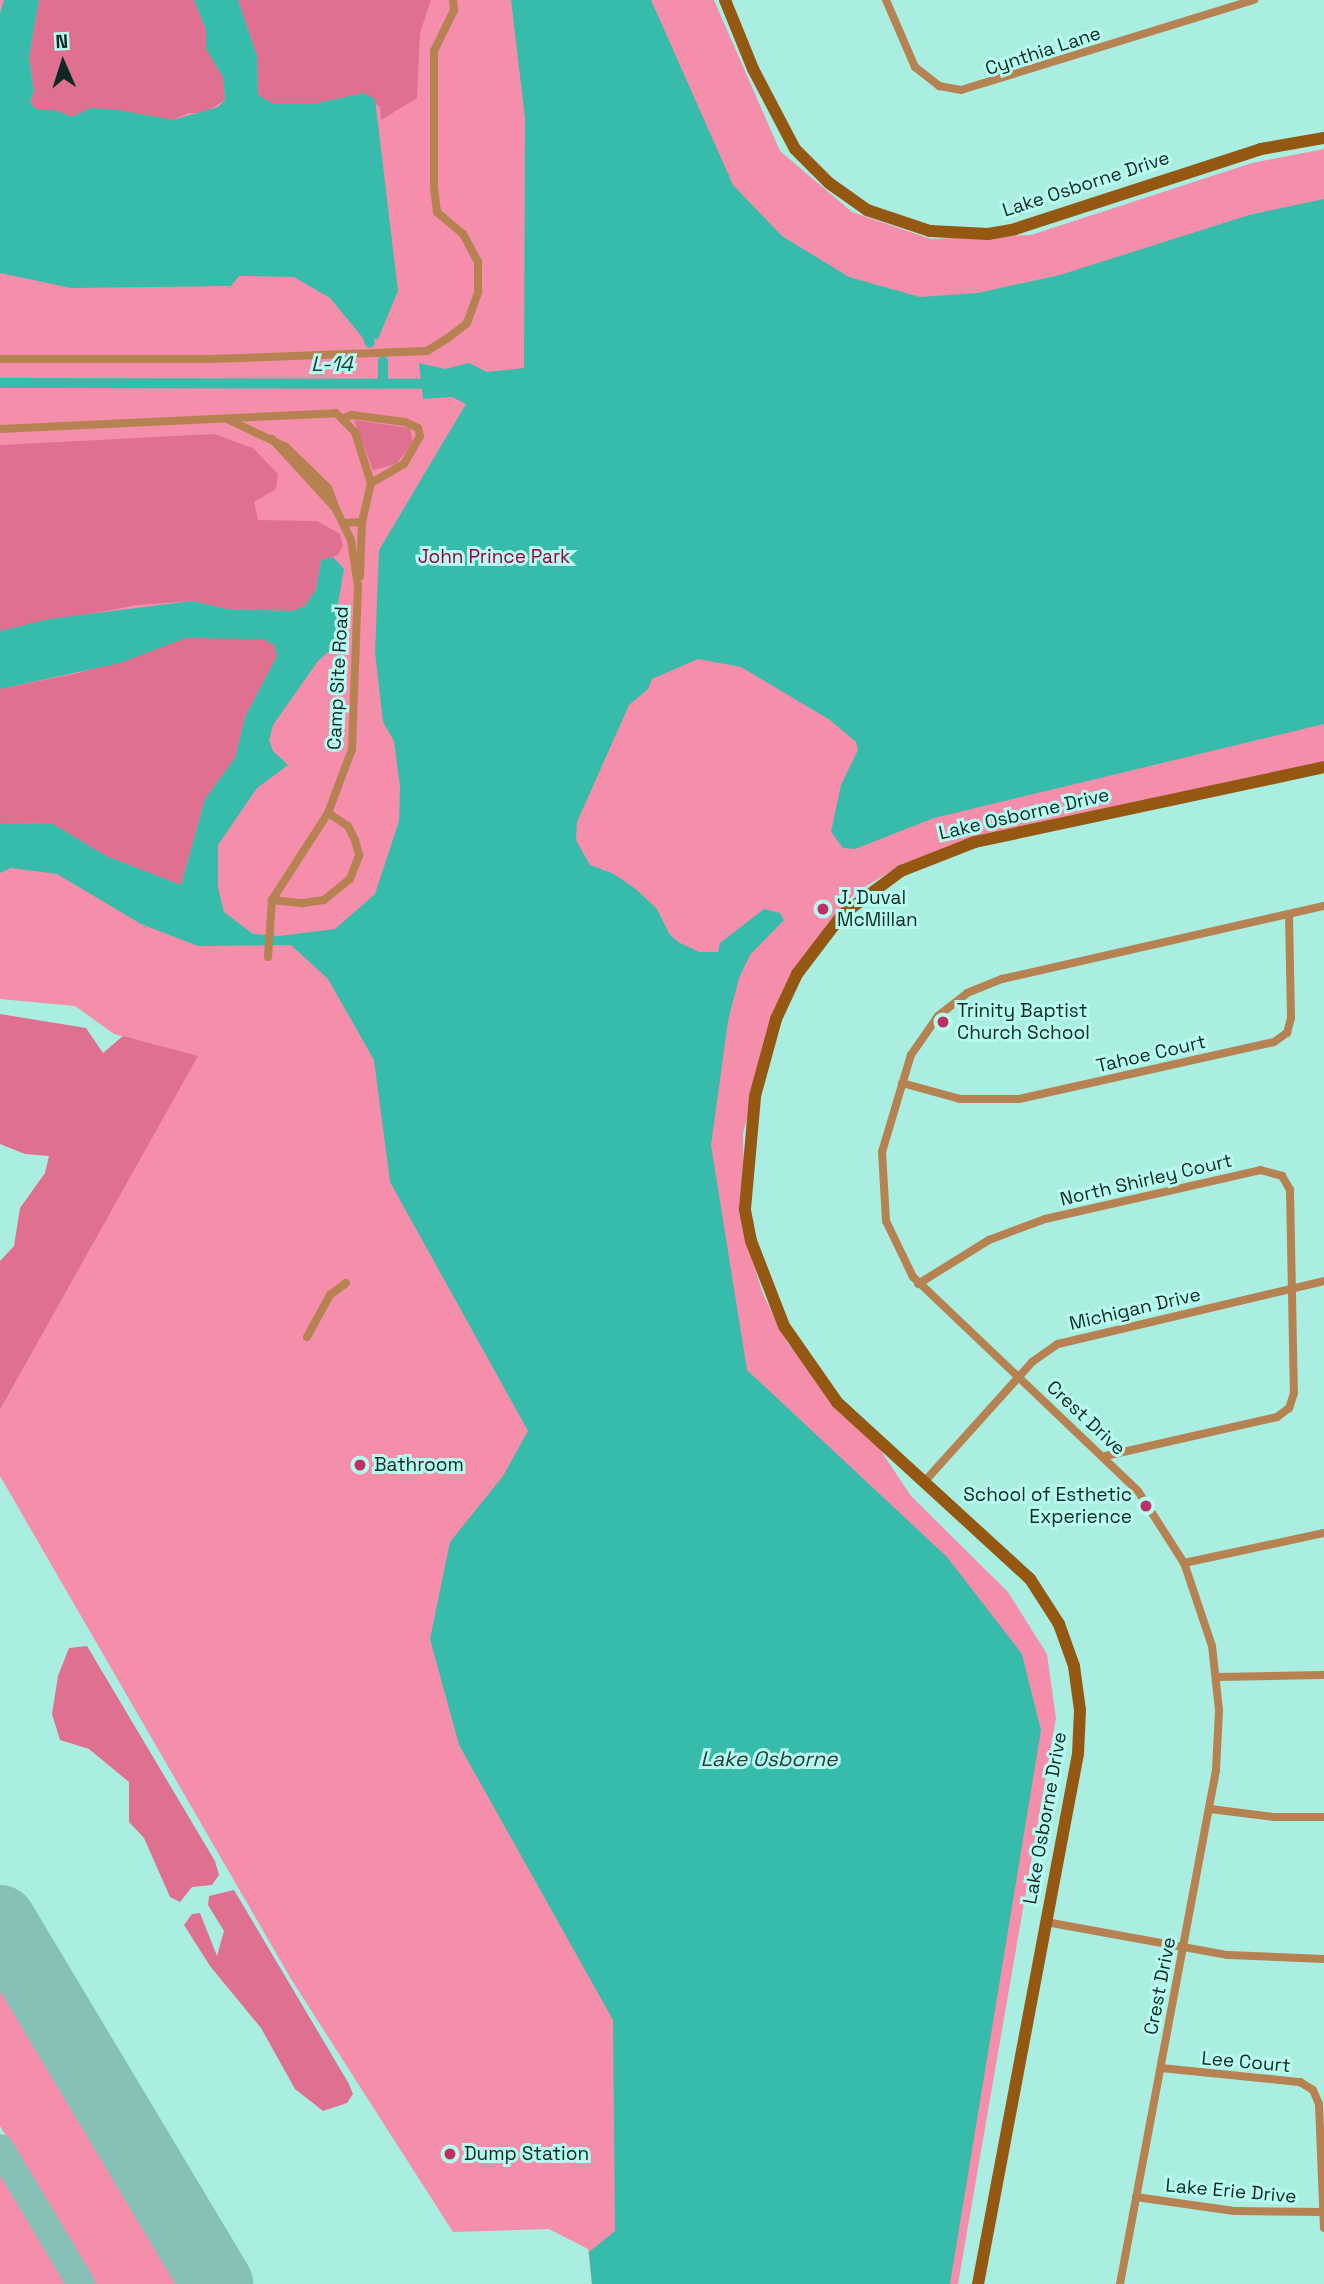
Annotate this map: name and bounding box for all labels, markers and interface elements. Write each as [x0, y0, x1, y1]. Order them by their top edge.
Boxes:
street label: Cynthia Lane [982, 22, 1104, 80]
north arrow [28, 28, 98, 98]
text: N [55, 29, 69, 54]
street label: Lake Osborne Drive [1000, 146, 1172, 222]
water label: L-14 [311, 351, 353, 377]
park label: John Prince Park [418, 546, 570, 568]
street label: Camp Site Road [323, 605, 353, 751]
street label: Lake Osborne Drive [937, 783, 1111, 845]
place label: J. Duval McMillan [837, 887, 918, 931]
marker: J. Duval McMillan [815, 901, 831, 917]
place label: Trinity Baptist Church School [957, 1000, 1090, 1044]
marker: Trinity Baptist Church School [935, 1014, 951, 1030]
street label: Tahoe Court [1094, 1030, 1208, 1078]
street label: North Shirley Court [1058, 1149, 1234, 1211]
street label: Michigan Drive [1067, 1283, 1203, 1335]
street label: Crest Drive [1042, 1376, 1130, 1460]
place label: Bathroom [374, 1454, 464, 1476]
marker: Bathroom [352, 1457, 368, 1473]
place label: School of Esthetic Experience [963, 1484, 1132, 1528]
marker: School of Esthetic Experience [1138, 1498, 1154, 1514]
street label: Lake Osborne Drive [1019, 1730, 1071, 1906]
water label: Lake Osborne [701, 1746, 837, 1772]
street label: Crest Drive [1139, 1935, 1181, 2037]
street label: Lee Court [1201, 2047, 1291, 2077]
place label: Dump Station [464, 2143, 589, 2165]
marker: Dump Station [442, 2146, 458, 2162]
street label: Lake Erie Drive [1165, 2174, 1297, 2208]

